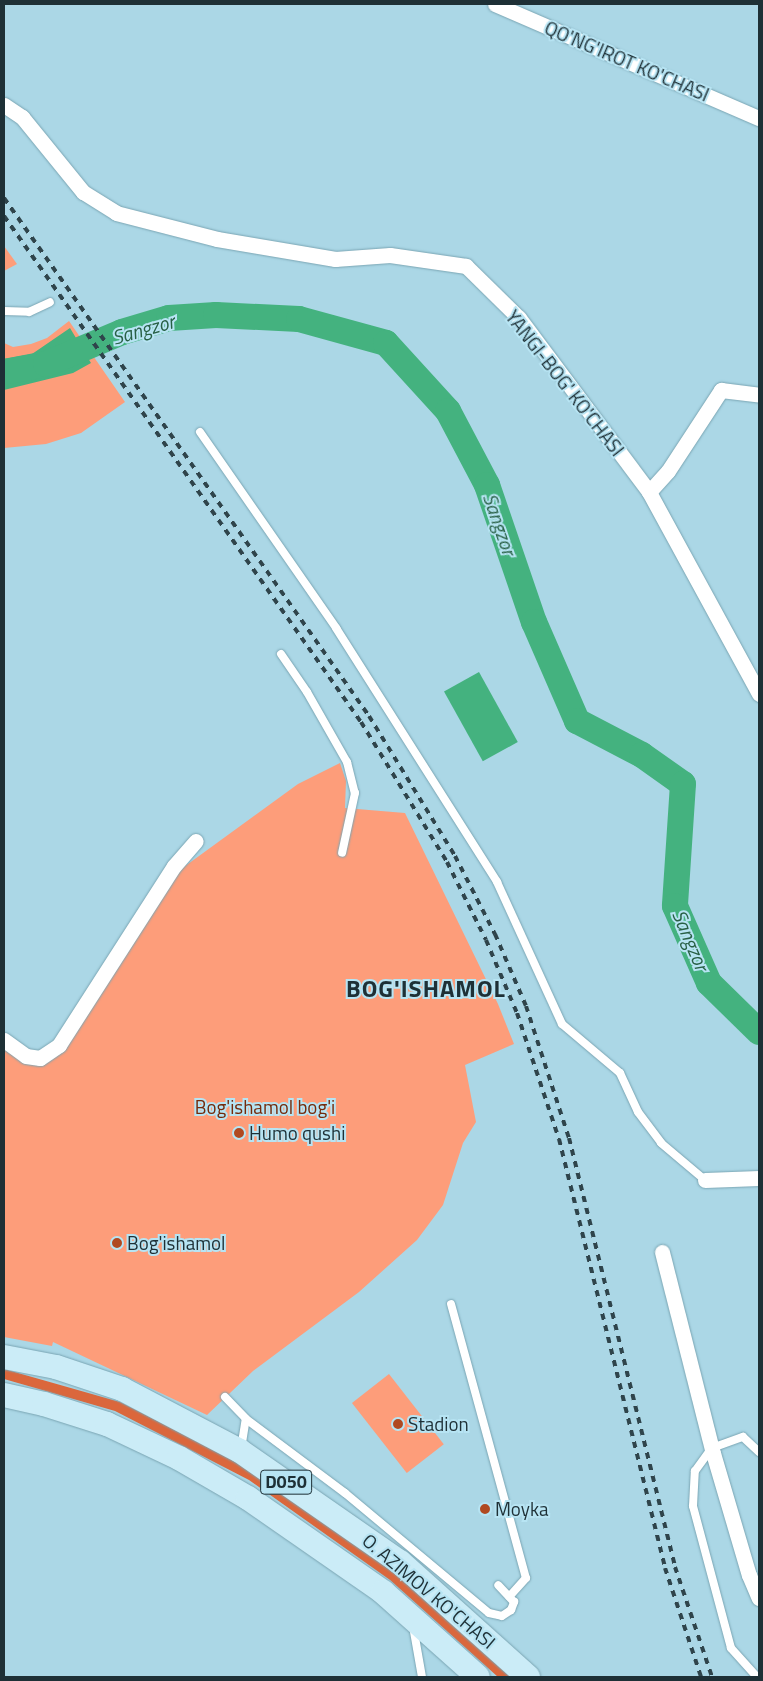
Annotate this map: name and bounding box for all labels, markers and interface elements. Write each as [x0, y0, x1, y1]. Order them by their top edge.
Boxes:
street label: QO'NG'IROT KO'CHASI [541, 16, 713, 106]
street label: YANGI-BOG' KO'CHASI [501, 306, 629, 460]
water label: Sangzor [109, 309, 177, 349]
water label: Sangzor [478, 490, 522, 558]
water label: Sangzor [667, 906, 715, 974]
district label: BOG'ISHAMOL [345, 975, 507, 1003]
park label: Bog'ishamol bog'i [195, 1096, 335, 1118]
place label: Humo qushi [249, 1122, 345, 1144]
marker: Humo qushi [233, 1127, 245, 1139]
place label: Bog'ishamol [127, 1232, 225, 1254]
marker: Bog'ishamol [111, 1237, 123, 1249]
place label: Stadion [408, 1413, 469, 1435]
marker: Stadion [392, 1418, 404, 1430]
road number: D050 [260, 1466, 312, 1498]
place label: Moyka [495, 1498, 548, 1520]
marker: Moyka [479, 1503, 491, 1515]
street label: O. AZIMOV KO'CHASI [358, 1529, 500, 1653]

